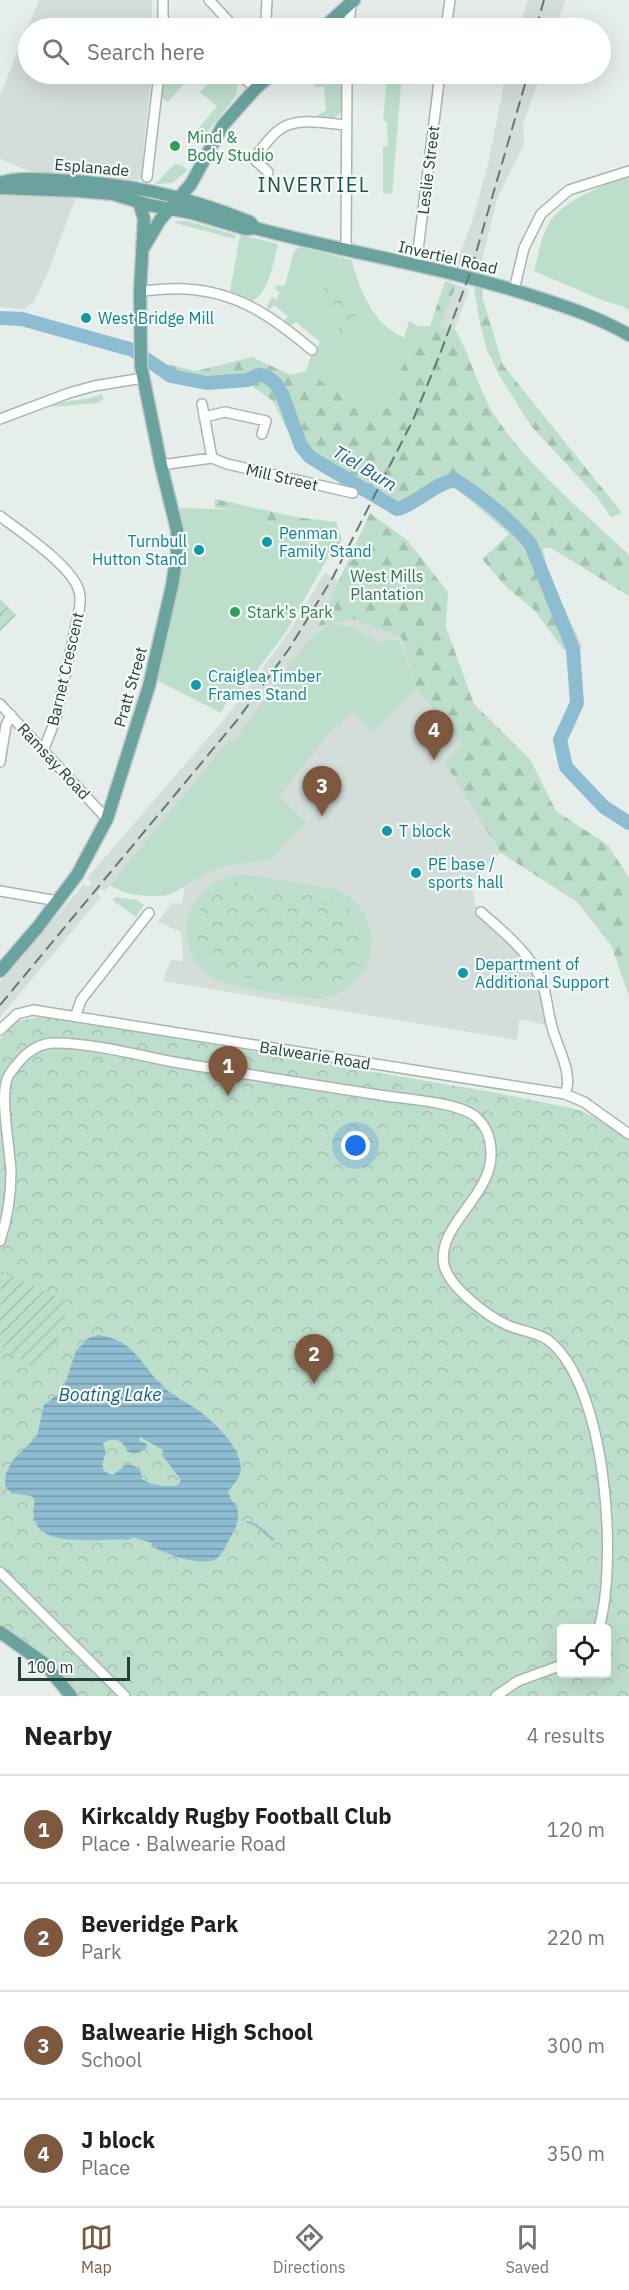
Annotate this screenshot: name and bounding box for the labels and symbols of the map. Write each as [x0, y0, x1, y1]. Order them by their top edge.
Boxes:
street label: Leslie Street [413, 124, 443, 216]
place label: Mind & Body Studio [187, 127, 274, 165]
marker: Mind & Body Studio [168, 139, 182, 153]
street label: Esplanade [54, 154, 130, 180]
district label: INVERTIEL [258, 171, 370, 198]
street label: Invertiel Road [396, 236, 500, 278]
place label: West Bridge Mill [98, 308, 214, 328]
marker: West Bridge Mill [79, 311, 93, 325]
water label: Tiel Burn [329, 440, 401, 496]
street label: Mill Street [244, 459, 320, 495]
place label: Penman Family Stand [279, 523, 372, 561]
place label: Turnbull Hutton Stand [92, 531, 187, 569]
marker: Penman Family Stand [260, 535, 274, 549]
marker: Turnbull Hutton Stand [192, 543, 206, 557]
park label: West Mills Plantation [350, 566, 424, 604]
place label: Stark's Park [247, 602, 333, 622]
marker: Stark's Park [228, 605, 242, 619]
street label: Barnet Crescent [42, 610, 88, 728]
street label: Pratt Street [109, 645, 151, 729]
place label: Craiglea Timber Frames Stand [208, 666, 321, 704]
marker: Craiglea Timber Frames Stand [189, 678, 203, 692]
pin: 4 [414, 710, 454, 760]
street label: Ramsay Road [13, 719, 95, 803]
pin: 3 [302, 766, 342, 816]
place label: T block [399, 821, 452, 841]
marker: T block [380, 824, 394, 838]
place label: PE base / sports hall [428, 854, 503, 892]
marker: PE base / sports hall [409, 866, 423, 880]
place label: Department of Additional Support [475, 954, 610, 992]
marker: Department of Additional Support [456, 966, 470, 980]
street label: Balwearie Road [258, 1036, 372, 1074]
pin: 1 [208, 1046, 248, 1096]
your location [341, 1131, 370, 1160]
pin: 2 [294, 1334, 334, 1384]
water label: Boating Lake [59, 1383, 161, 1406]
scale bar [18, 1654, 130, 1682]

